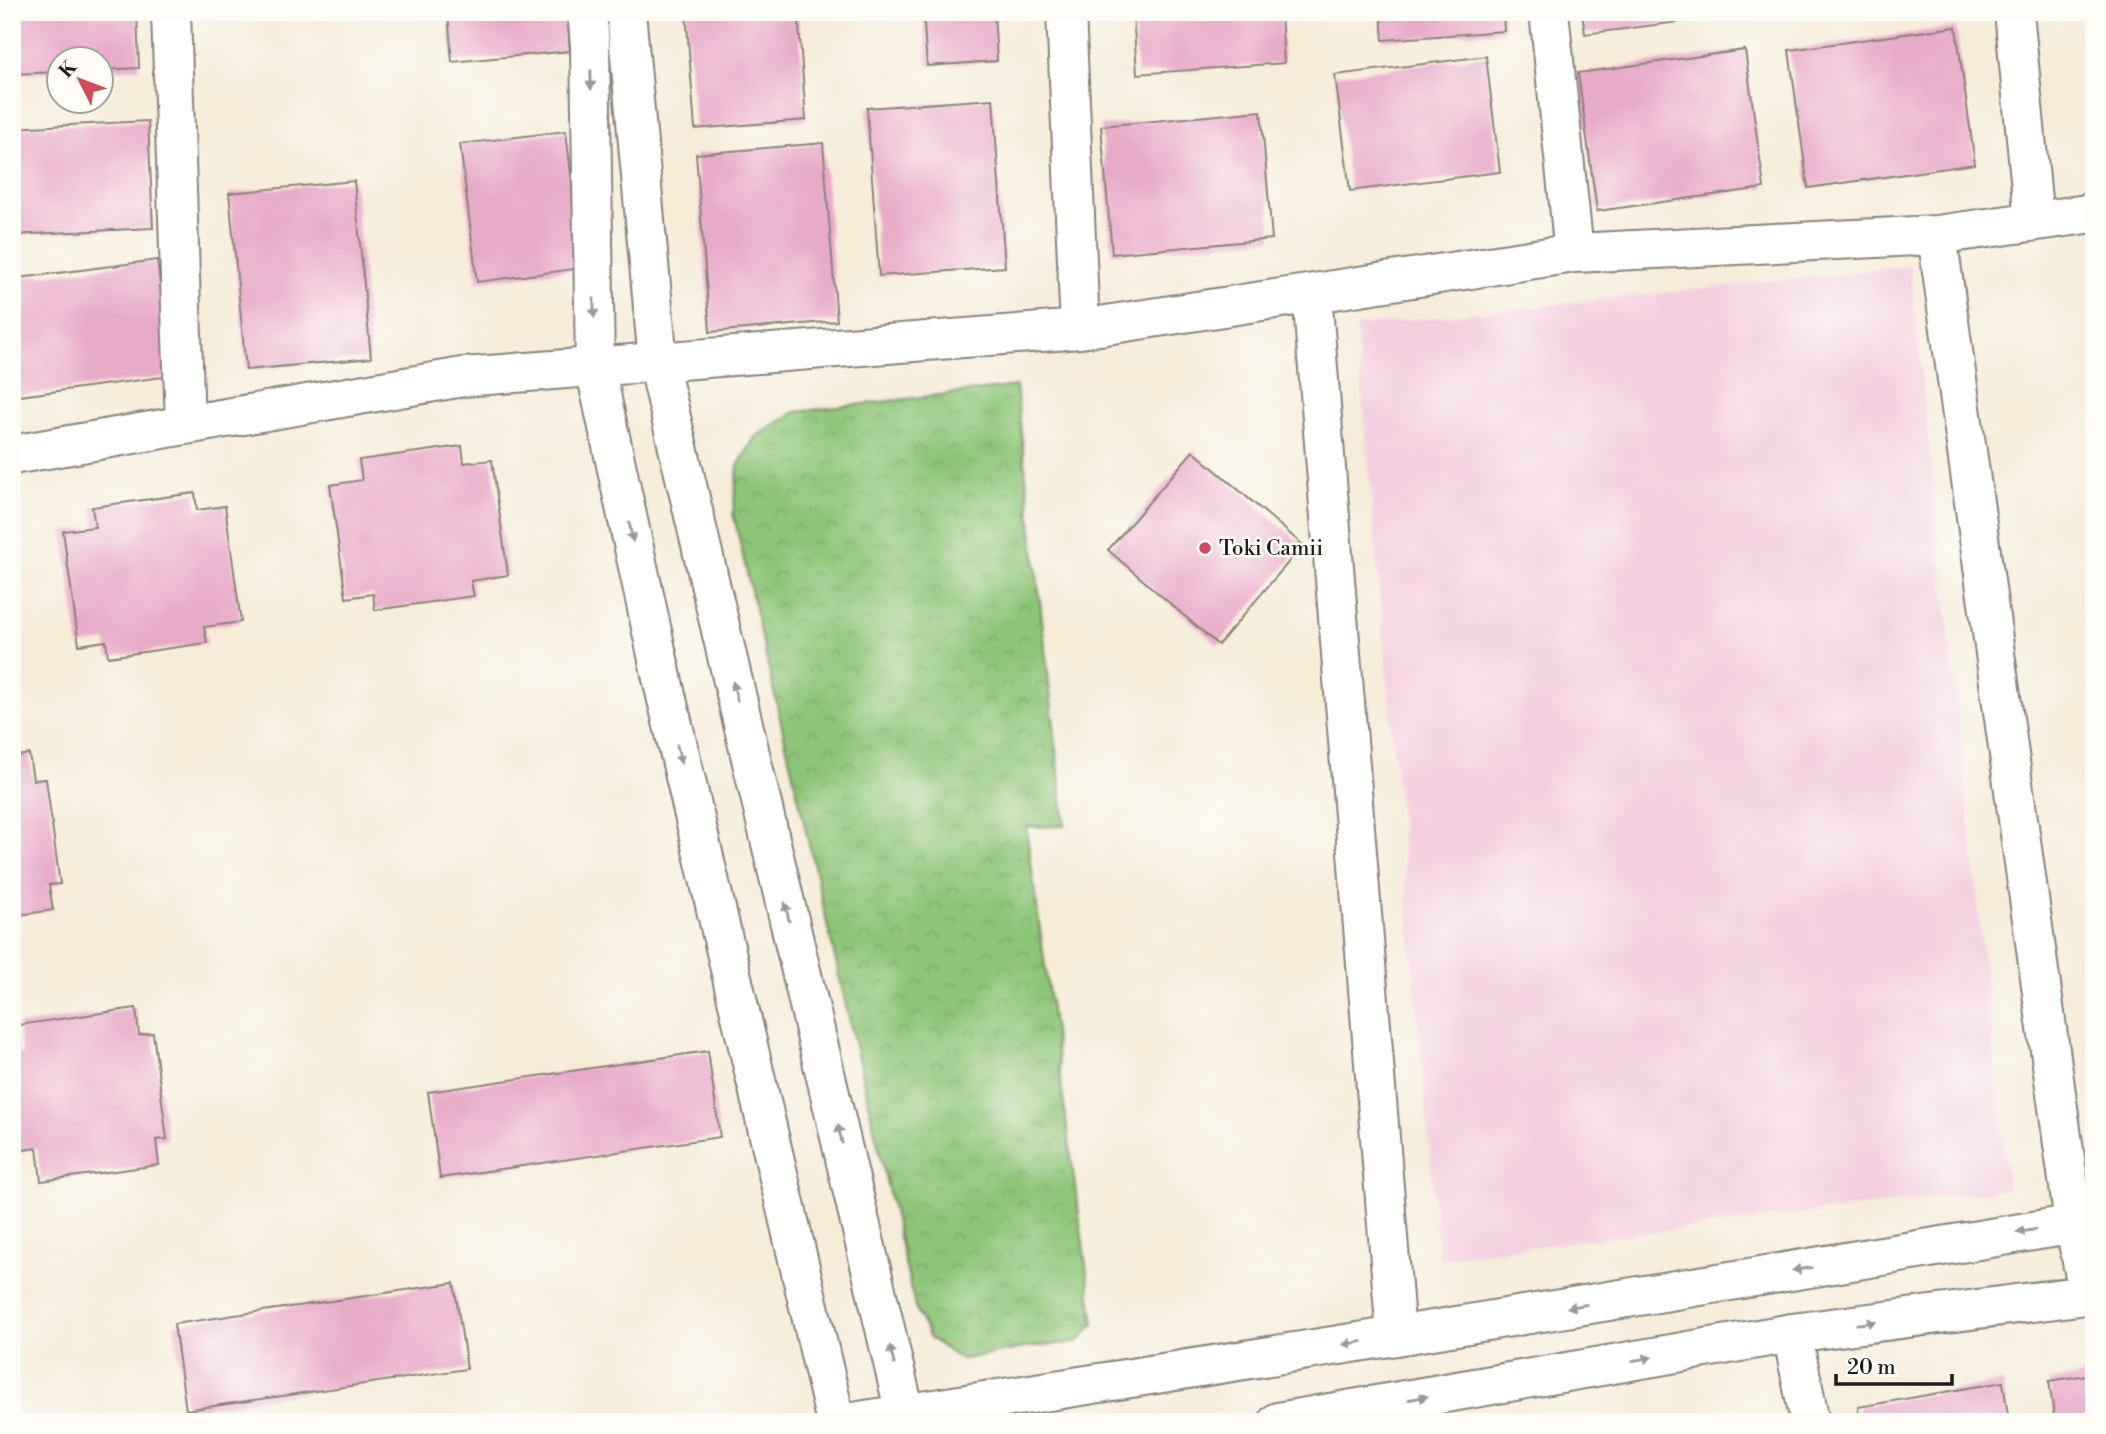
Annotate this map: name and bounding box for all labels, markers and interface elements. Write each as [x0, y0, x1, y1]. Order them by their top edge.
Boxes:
north arrow [46, 46, 116, 116]
text: K [54, 55, 83, 83]
one-way arrow [585, 70, 597, 92]
one-way arrow [589, 297, 600, 319]
one-way arrow [625, 521, 636, 543]
place label: Toki Camii [1219, 536, 1323, 562]
marker: Toki Camii [1197, 540, 1213, 556]
one-way arrow [729, 680, 740, 702]
one-way arrow [674, 743, 685, 765]
one-way arrow [782, 901, 793, 923]
one-way arrow [834, 1123, 845, 1145]
one-way arrow [2015, 1226, 2037, 1237]
one-way arrow [1791, 1264, 1813, 1275]
one-way arrow [1566, 1301, 1588, 1312]
one-way arrow [1856, 1318, 1878, 1329]
one-way arrow [1342, 1338, 1364, 1349]
scale bar [1836, 1343, 1952, 1387]
one-way arrow [886, 1344, 897, 1366]
one-way arrow [1631, 1353, 1653, 1364]
text: 20 m [1847, 1355, 1896, 1381]
one-way arrow [1407, 1392, 1429, 1403]

